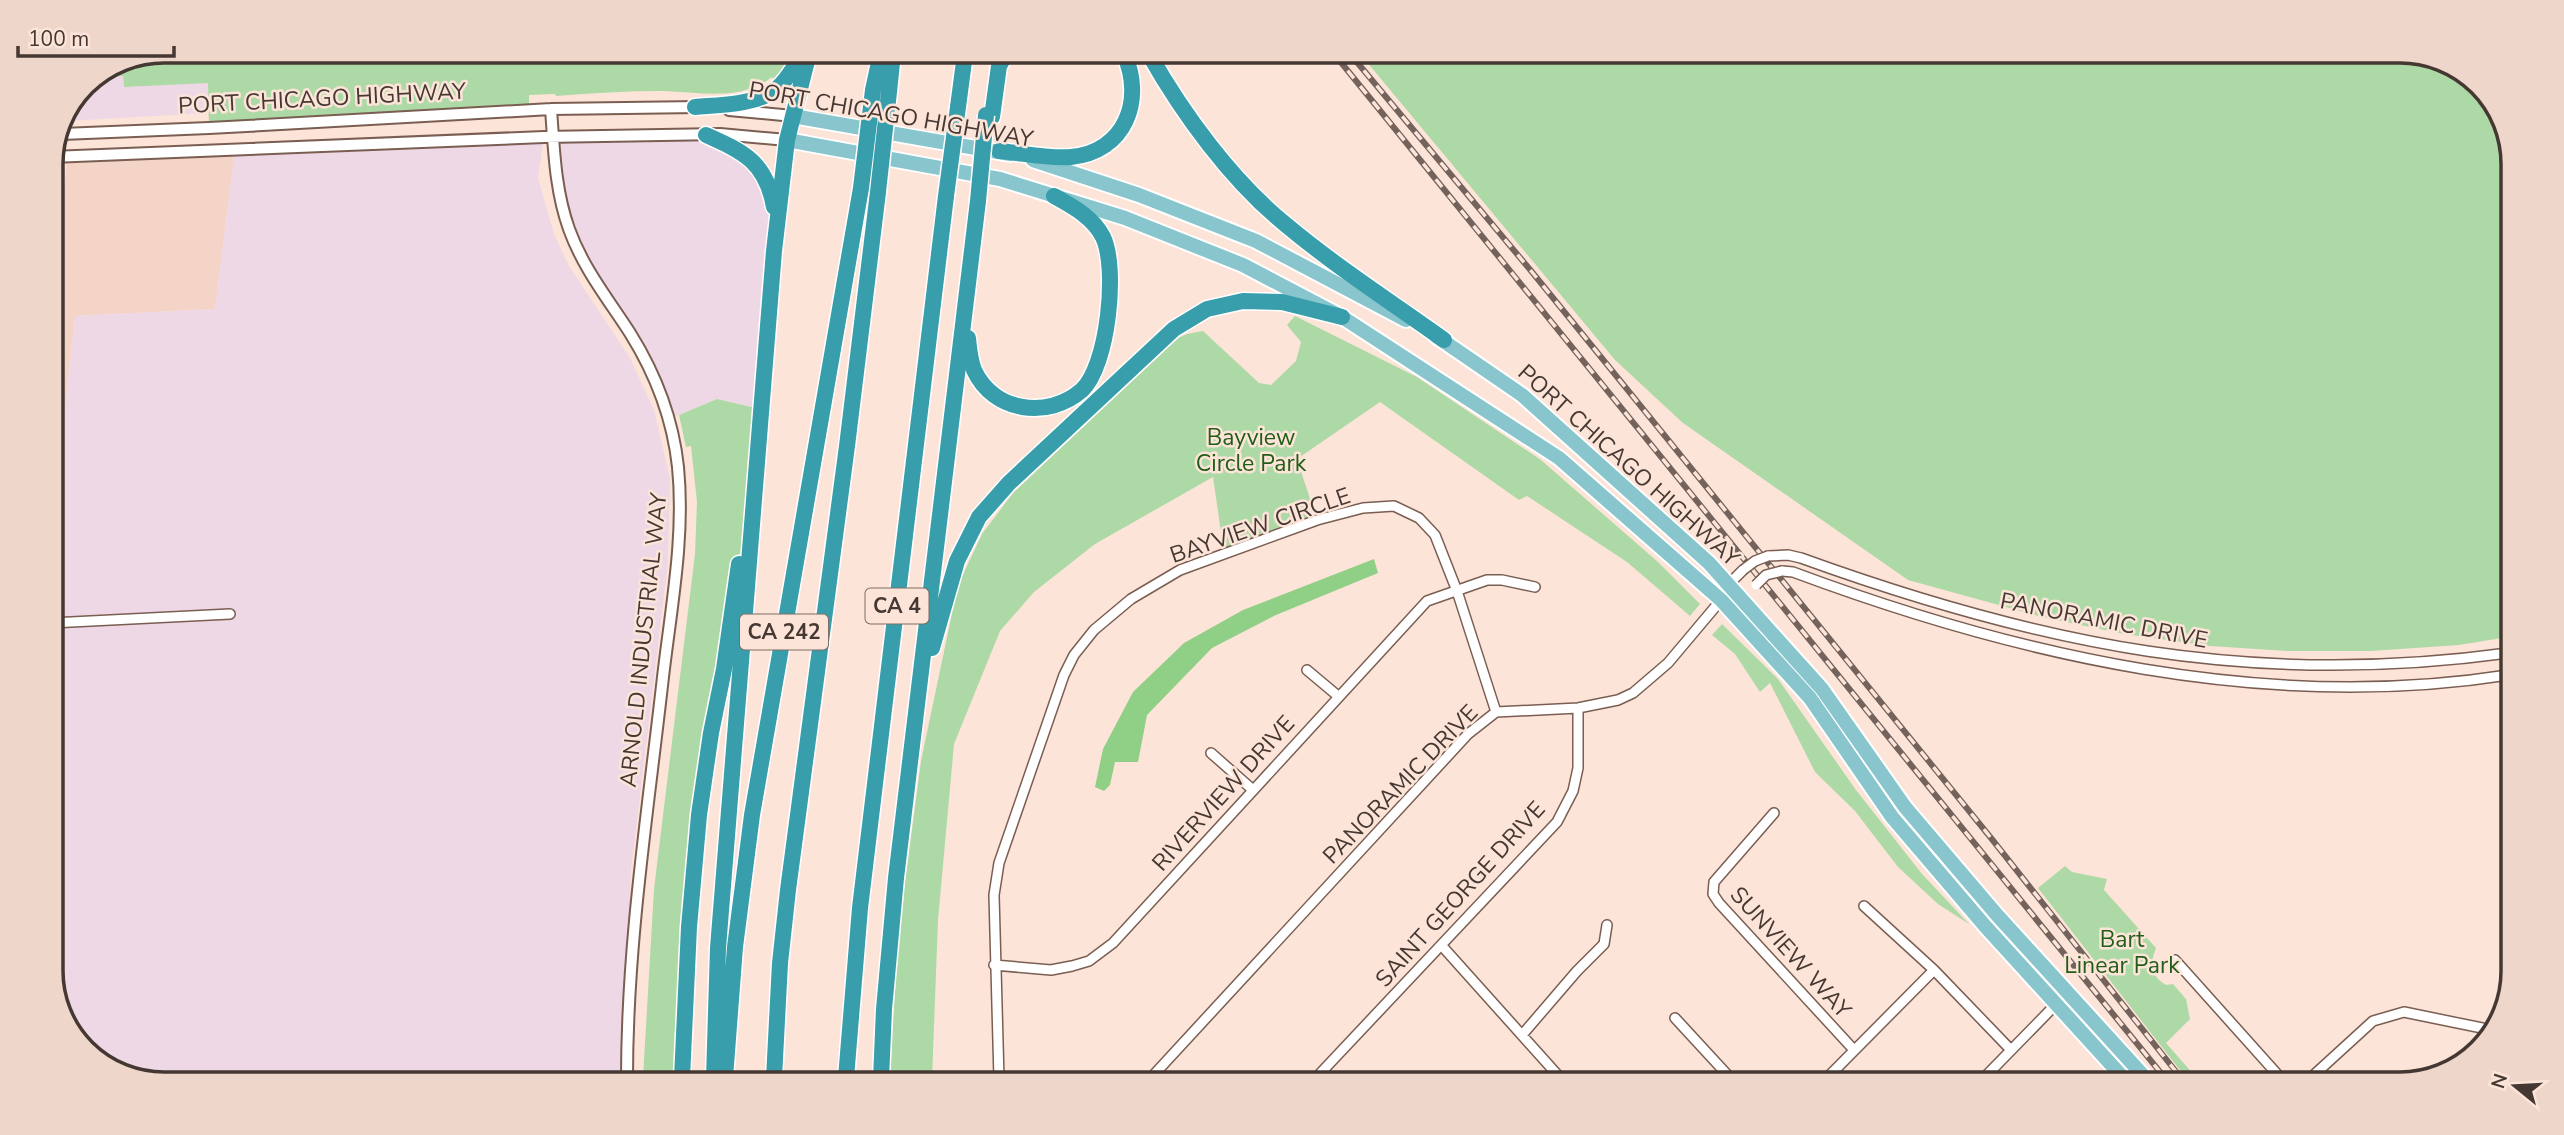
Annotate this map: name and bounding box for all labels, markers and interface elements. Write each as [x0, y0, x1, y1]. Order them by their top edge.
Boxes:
scale bar [18, 14, 173, 58]
text: 100 m [28, 25, 89, 53]
street label: PORT CHICAGO HIGHWAY [746, 74, 1036, 155]
street label: PORT CHICAGO HIGHWAY [177, 75, 467, 122]
street label: PORT CHICAGO HIGHWAY [1511, 357, 1746, 573]
park label: Bayview Circle Park [1196, 422, 1307, 479]
street label: BAYVIEW CIRCLE [1166, 480, 1354, 571]
street label: ARNOLD INDUSTRIAL WAY [613, 491, 674, 789]
street label: PANORAMIC DRIVE [1997, 585, 2210, 656]
road number: CA 4 [866, 588, 928, 624]
road number: CA 242 [740, 614, 828, 650]
street label: PANORAMIC DRIVE [1316, 698, 1485, 871]
street label: RIVERVIEW DRIVE [1145, 709, 1302, 878]
street label: SAINT GEORGE DRIVE [1369, 795, 1552, 994]
street label: SUNVIEW WAY [1723, 880, 1858, 1025]
park label: Bart Linear Park [2064, 924, 2180, 981]
north arrow [2480, 1051, 2550, 1121]
text: N [2485, 1070, 2514, 1092]

